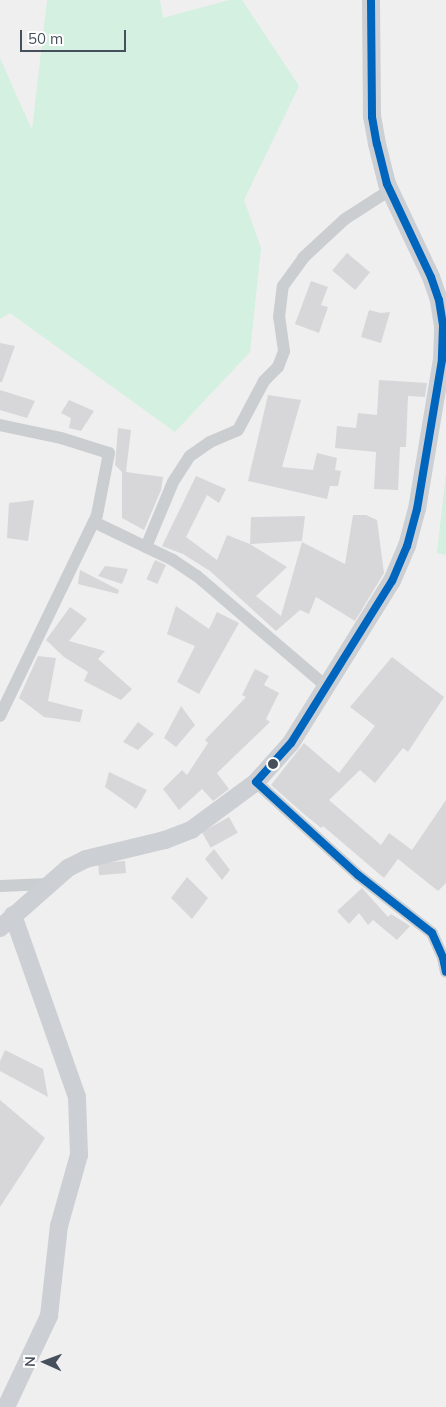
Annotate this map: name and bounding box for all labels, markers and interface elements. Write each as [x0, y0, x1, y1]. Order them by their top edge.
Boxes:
scale bar [22, 20, 129, 52]
text: 50 m [28, 29, 63, 48]
unlabelled marker [268, 759, 278, 769]
north arrow [20, 1337, 70, 1387]
text: N [21, 1356, 39, 1367]

